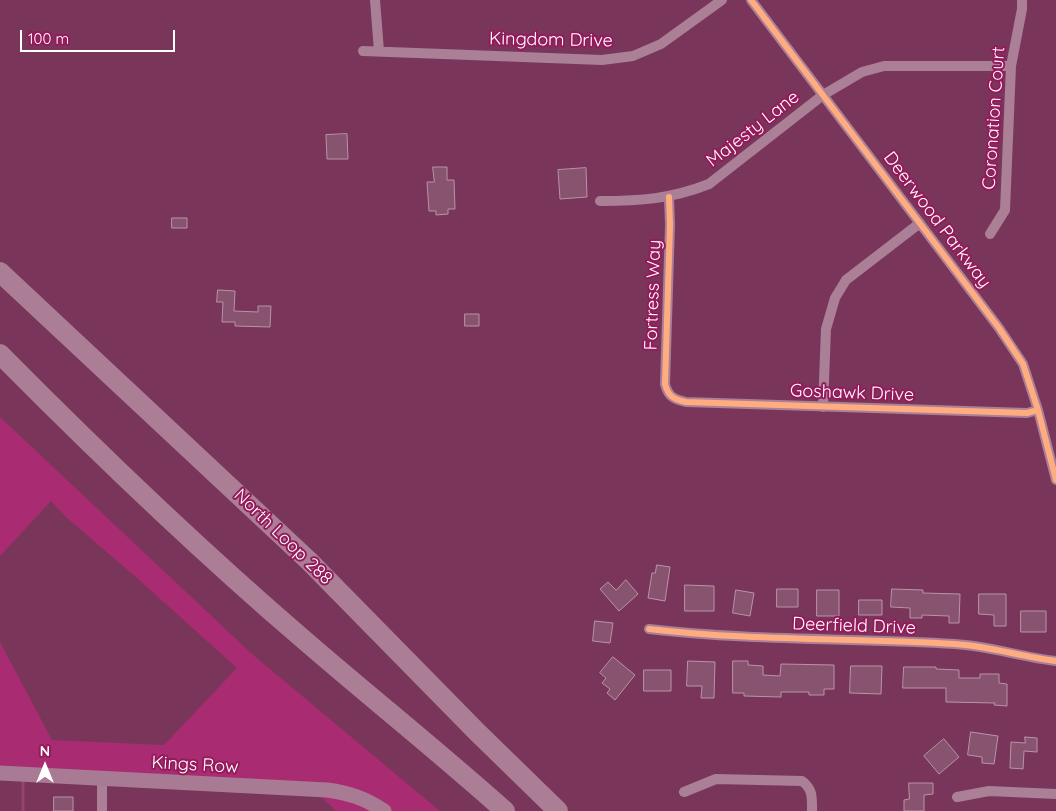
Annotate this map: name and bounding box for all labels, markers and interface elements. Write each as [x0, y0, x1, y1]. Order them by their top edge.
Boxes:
scale bar [22, 20, 178, 52]
street label: Kingdom Drive [489, 28, 613, 52]
text: 100 m [28, 29, 69, 48]
street label: Coronation Court [978, 46, 1010, 190]
street label: Majesty Lane [702, 86, 804, 172]
street label: Deerwood Parkway [879, 148, 995, 292]
street label: Fortress Way [640, 239, 666, 351]
street label: Goshawk Drive [790, 380, 914, 406]
street label: North Loop 288 [229, 485, 337, 589]
street label: Deerfield Drive [792, 613, 916, 639]
north arrow [20, 741, 70, 791]
text: N [40, 742, 50, 760]
street label: Kings Row [151, 752, 239, 778]

